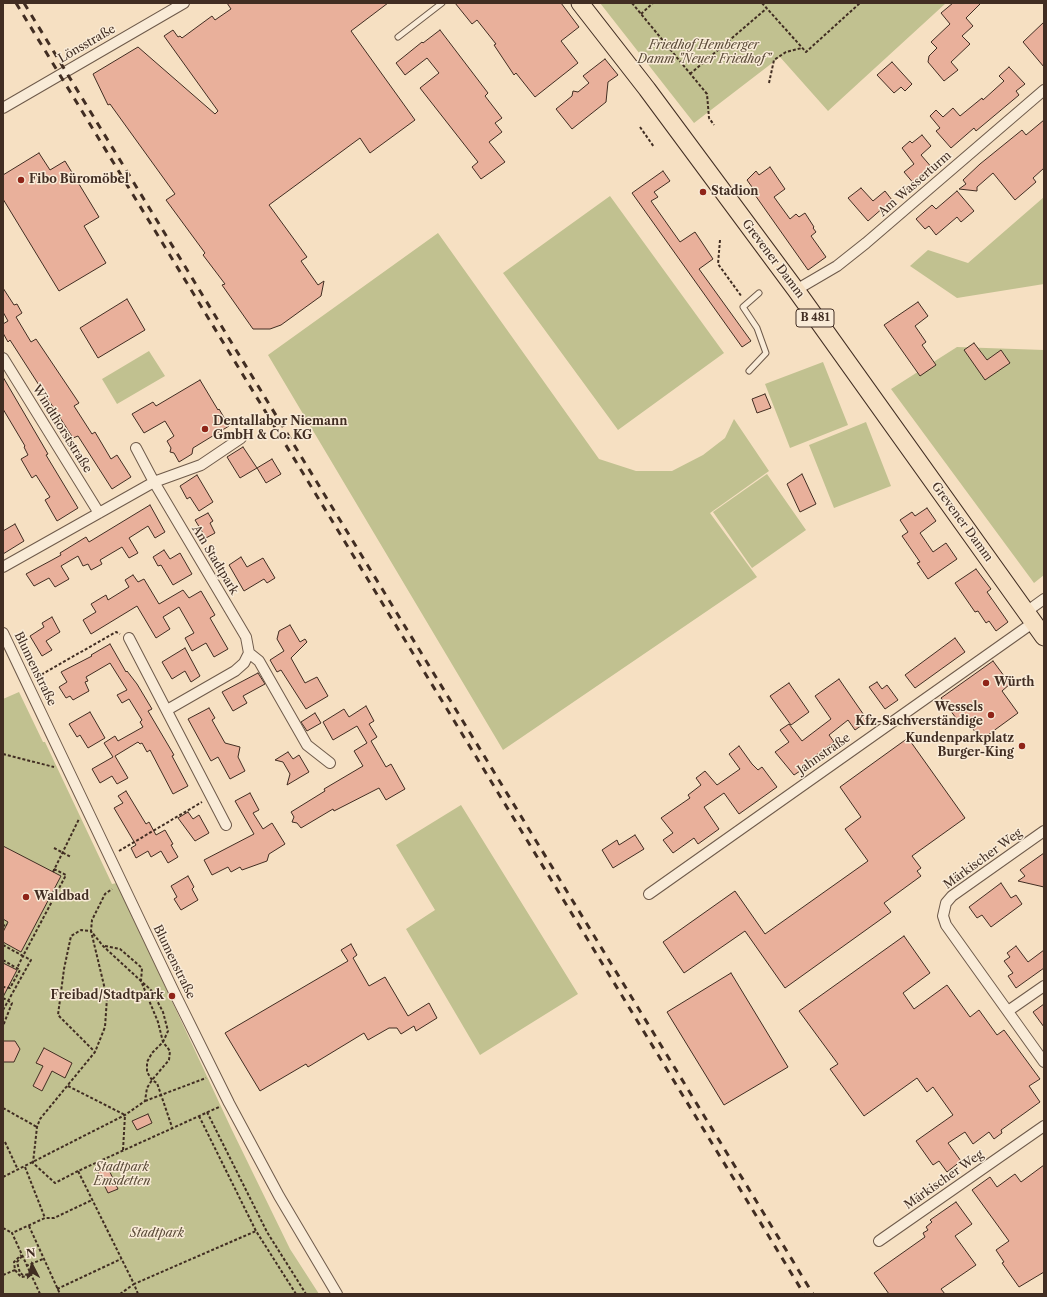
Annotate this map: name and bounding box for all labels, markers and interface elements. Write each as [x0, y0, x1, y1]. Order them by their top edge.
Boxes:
street label: Lönsstraße [56, 22, 118, 66]
park label: Friedhof Hemberger Damm "Neuer Friedhof" [637, 39, 771, 67]
street label: Am Wasserturm [876, 148, 954, 220]
place label: Fibo Büromöbel [29, 173, 129, 187]
marker: Fibo Büromöbel [16, 175, 26, 185]
place label: Stadion [711, 185, 759, 199]
marker: Stadion [698, 187, 708, 197]
street label: Grevener Damm [739, 217, 807, 301]
road number: B 481 [796, 309, 834, 327]
street label: Windthorststraße [29, 382, 95, 476]
place label: Dentallabor Niemann GmbH & Co. KG [213, 415, 347, 443]
marker: Dentallabor Niemann GmbH & Co. KG [200, 424, 210, 434]
street label: Grevener Damm [928, 479, 996, 565]
street label: Am Stadtpark [189, 523, 241, 597]
street label: Blumenstraße [11, 630, 59, 708]
place label: Würth [994, 676, 1035, 690]
marker: Würth [981, 678, 991, 688]
place label: Wessels Kfz-Sachverständige [855, 701, 983, 729]
marker: Wessels Kfz-Sachverständige [986, 710, 996, 720]
street label: Jahnstraße [795, 731, 853, 777]
place label: Kundenparkplatz Burger-King [905, 732, 1014, 760]
marker: Kundenparkplatz Burger-King [1017, 741, 1027, 751]
street label: Märkischer Weg [941, 826, 1025, 892]
place label: Waldbad [34, 890, 89, 904]
marker: Waldbad [21, 892, 31, 902]
street label: Blumenstraße [150, 923, 198, 1001]
place label: Freibad/Stadtpark [51, 989, 164, 1003]
marker: Freibad/Stadtpark [167, 991, 177, 1001]
street label: Märkischer Weg [902, 1147, 986, 1213]
park label: Stadtpark Emsdetten [94, 1161, 150, 1189]
park label: Stadtpark [130, 1227, 184, 1241]
north arrow [12, 1245, 52, 1285]
text: N [25, 1246, 36, 1261]

